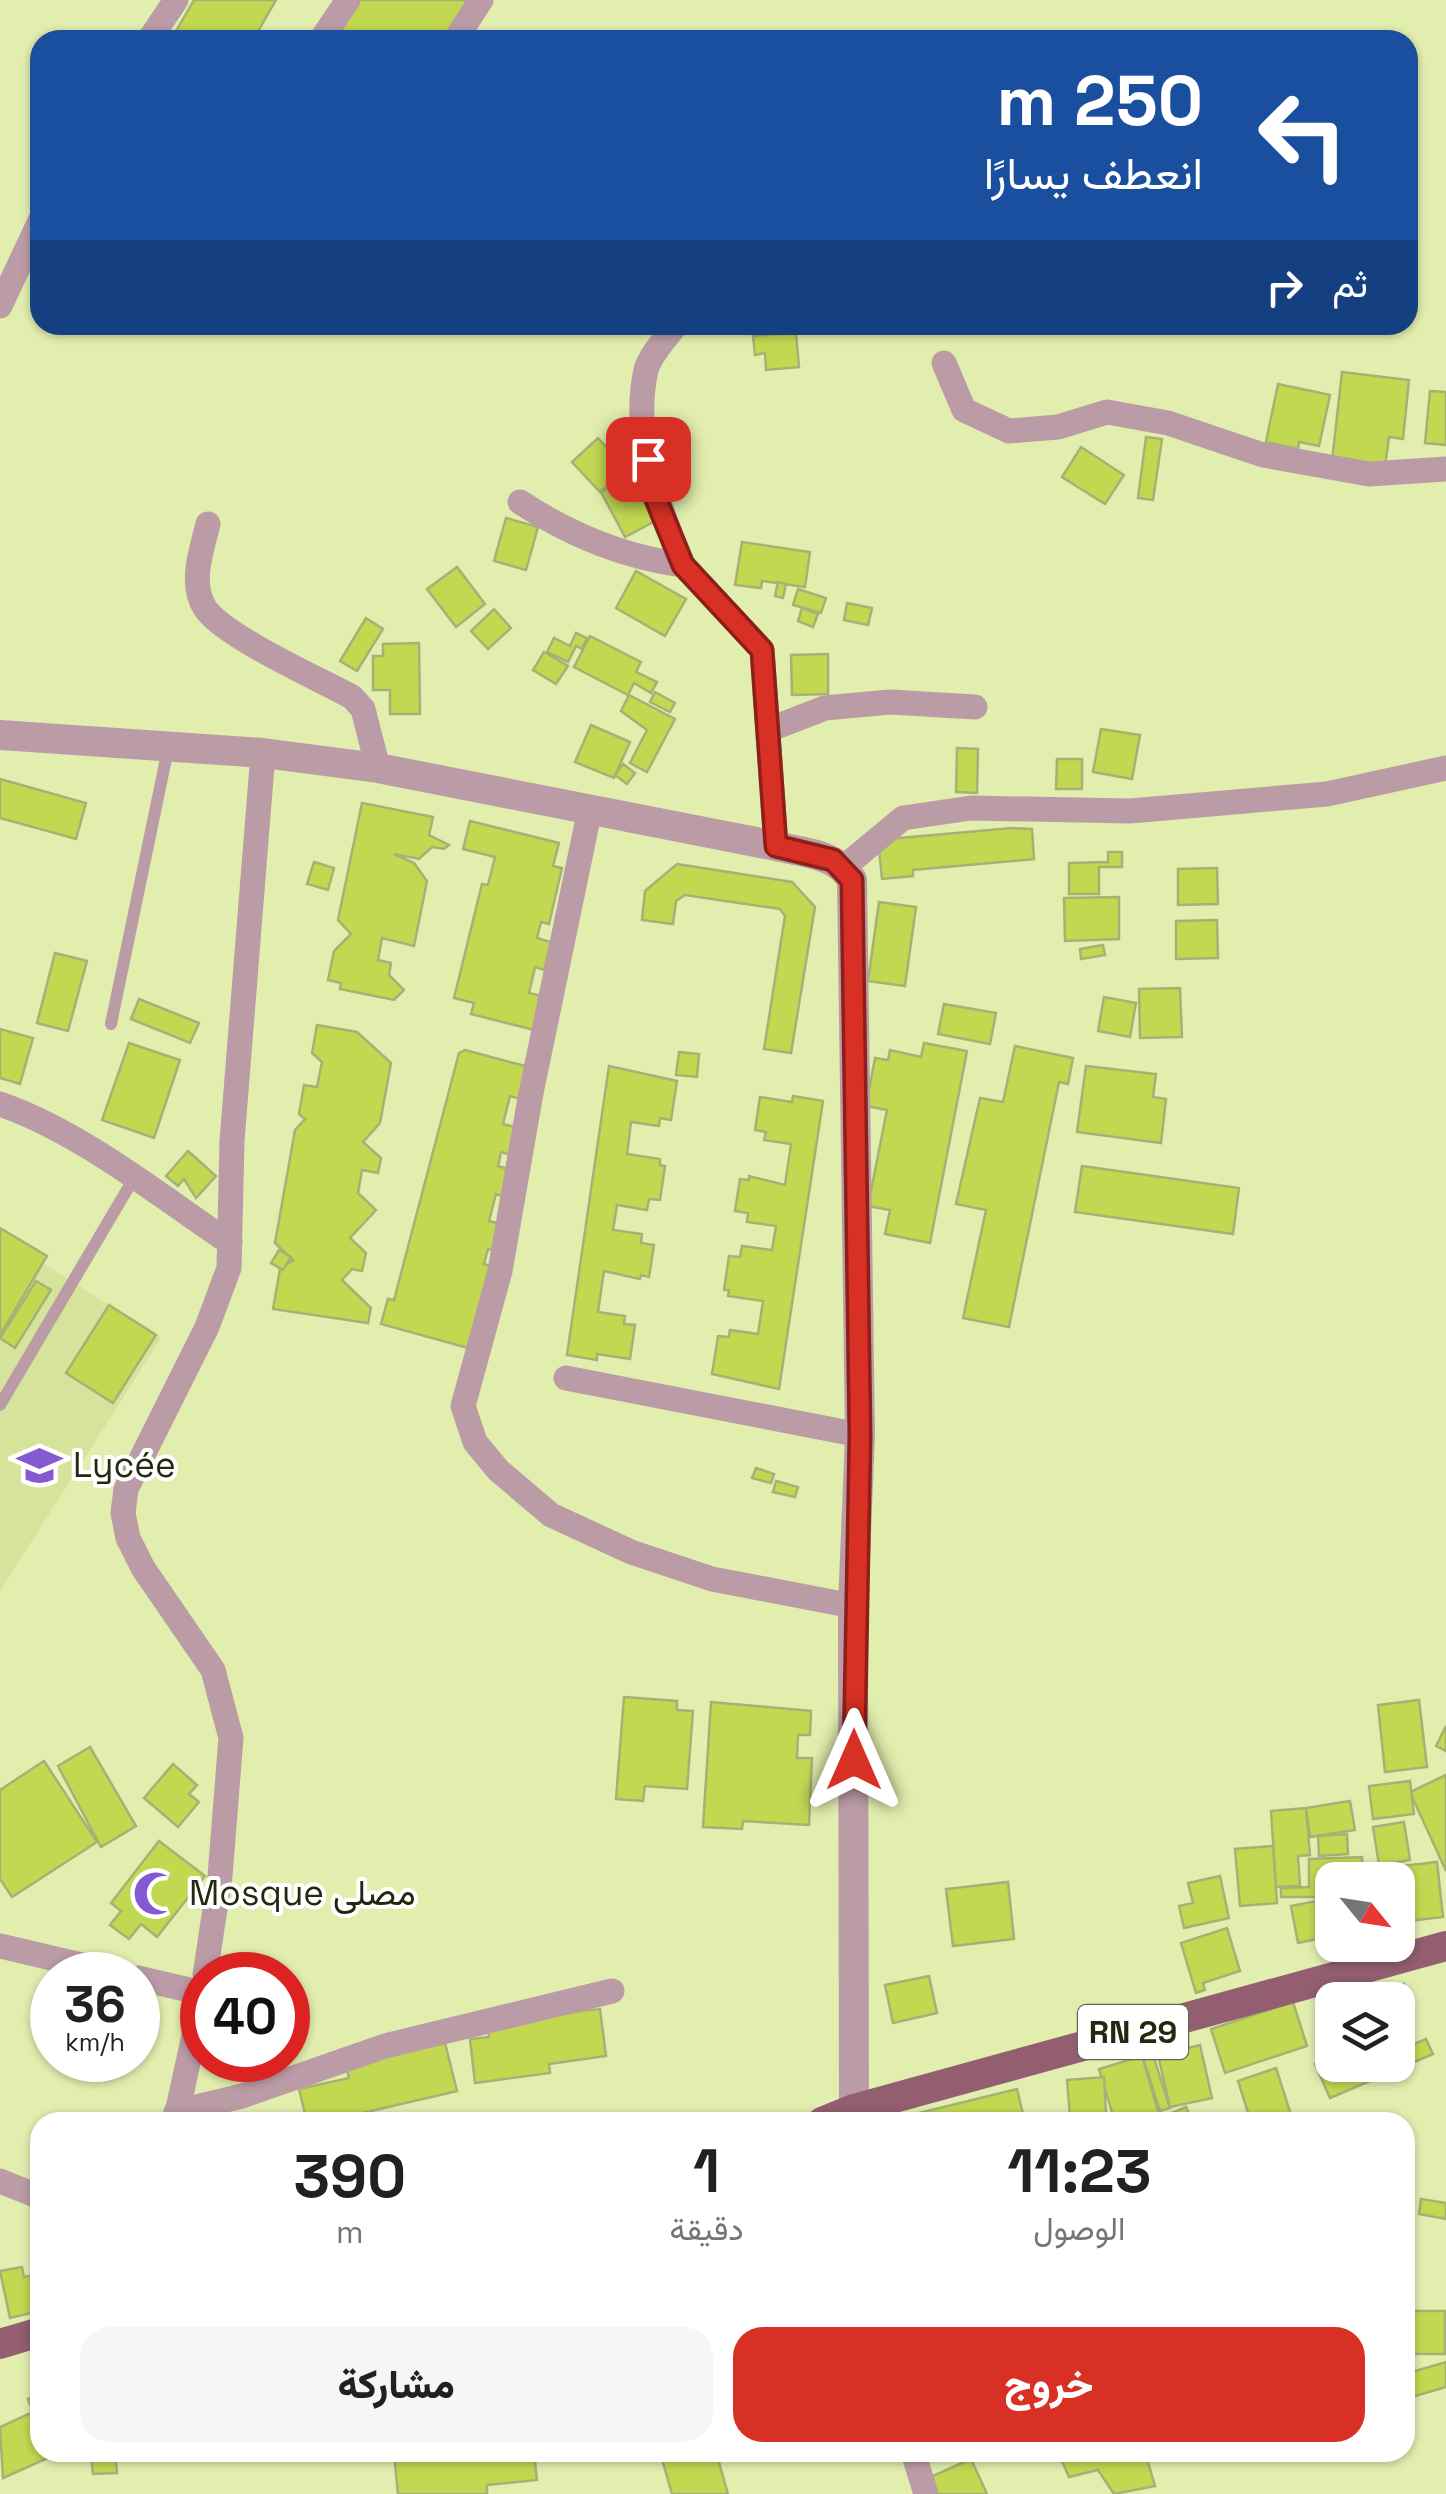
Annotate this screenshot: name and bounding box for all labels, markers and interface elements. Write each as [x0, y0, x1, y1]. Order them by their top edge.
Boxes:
text: 250 m [996, 56, 1203, 145]
icon: left [1238, 70, 1368, 200]
text: انعطف يسارًا [984, 145, 1203, 202]
icon: right [1257, 260, 1312, 315]
text: ثم [1332, 260, 1368, 308]
pin [606, 417, 691, 502]
icon: arrive [621, 432, 676, 487]
school or university icon: Lycée [16, 1441, 64, 1489]
place label: Lycée [73, 1443, 176, 1487]
position arrow [802, 1708, 906, 1812]
north arrow [1315, 1862, 1415, 1962]
map controls [1315, 1862, 1415, 2082]
mosque icon: Mosque مصلى [132, 1869, 180, 1917]
place label: Mosque مصلى [189, 1871, 416, 1915]
speed limit sign: 40 [180, 1952, 310, 2082]
text: 36 [64, 1973, 126, 2037]
button: layers [1315, 1982, 1415, 2082]
road number: RN 29 [1078, 2005, 1188, 2059]
text: km/h [65, 2026, 125, 2058]
text: 1 [693, 2133, 720, 2210]
text: 11:23 [1007, 2133, 1151, 2210]
text: 390 [294, 2138, 406, 2215]
text: دقيقة [670, 2209, 744, 2249]
text: الوصول [1033, 2209, 1126, 2249]
text: m [336, 2212, 364, 2252]
button: مشاركة [80, 2327, 713, 2442]
button: خروج [733, 2327, 1365, 2442]

